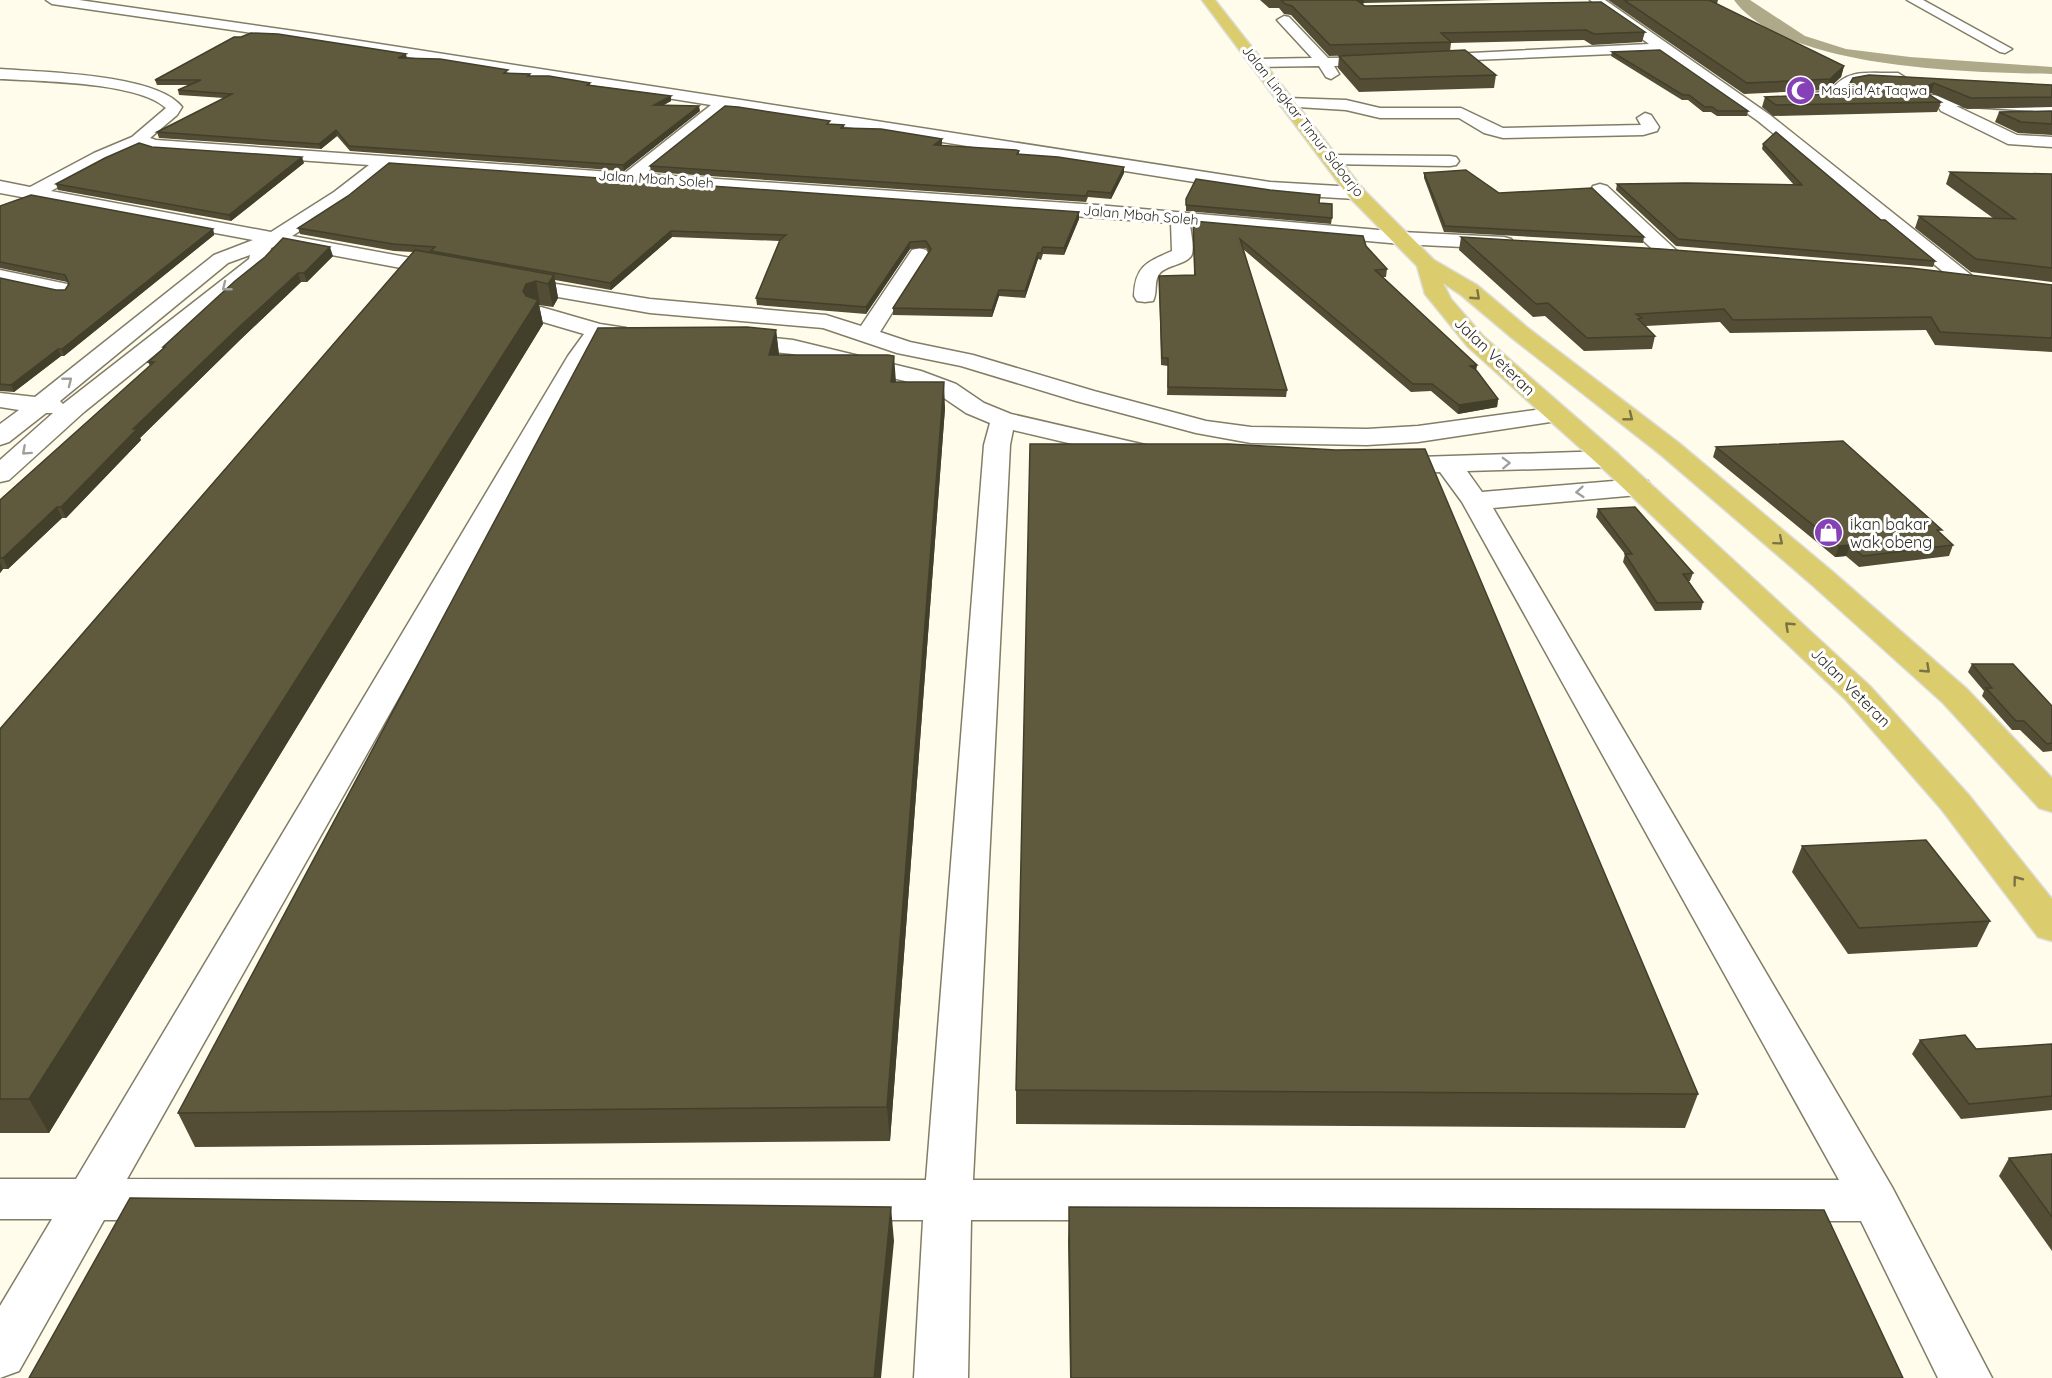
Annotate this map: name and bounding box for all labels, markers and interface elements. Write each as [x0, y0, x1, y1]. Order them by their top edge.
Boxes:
street label: Jalan Lingkar Timur Sidoarjo [1238, 42, 1368, 200]
mosque icon: Masjid At Taqwa [1784, 74, 1816, 106]
place label: Masjid At Taqwa [1821, 81, 1927, 99]
street label: Jalan Mbah Soleh [598, 166, 714, 192]
street label: Jalan Mbah Soleh [1083, 201, 1199, 229]
one-way arrow [221, 280, 232, 291]
one-way arrow [1469, 289, 1479, 300]
street label: Jalan Veteran [1450, 313, 1540, 399]
one-way arrow [61, 378, 72, 389]
one-way arrow [1622, 409, 1633, 420]
one-way arrow [22, 444, 33, 455]
one-way arrow [1502, 457, 1511, 469]
one-way arrow [1575, 485, 1585, 498]
place label: ikan bakar wak obeng [1850, 514, 1932, 552]
shop icon: ikan bakar wak obeng [1813, 517, 1845, 549]
one-way arrow [1772, 534, 1783, 545]
one-way arrow [1785, 622, 1795, 633]
street label: Jalan Veteran [1807, 643, 1895, 731]
one-way arrow [1919, 662, 1930, 673]
one-way arrow [2013, 876, 2024, 887]

